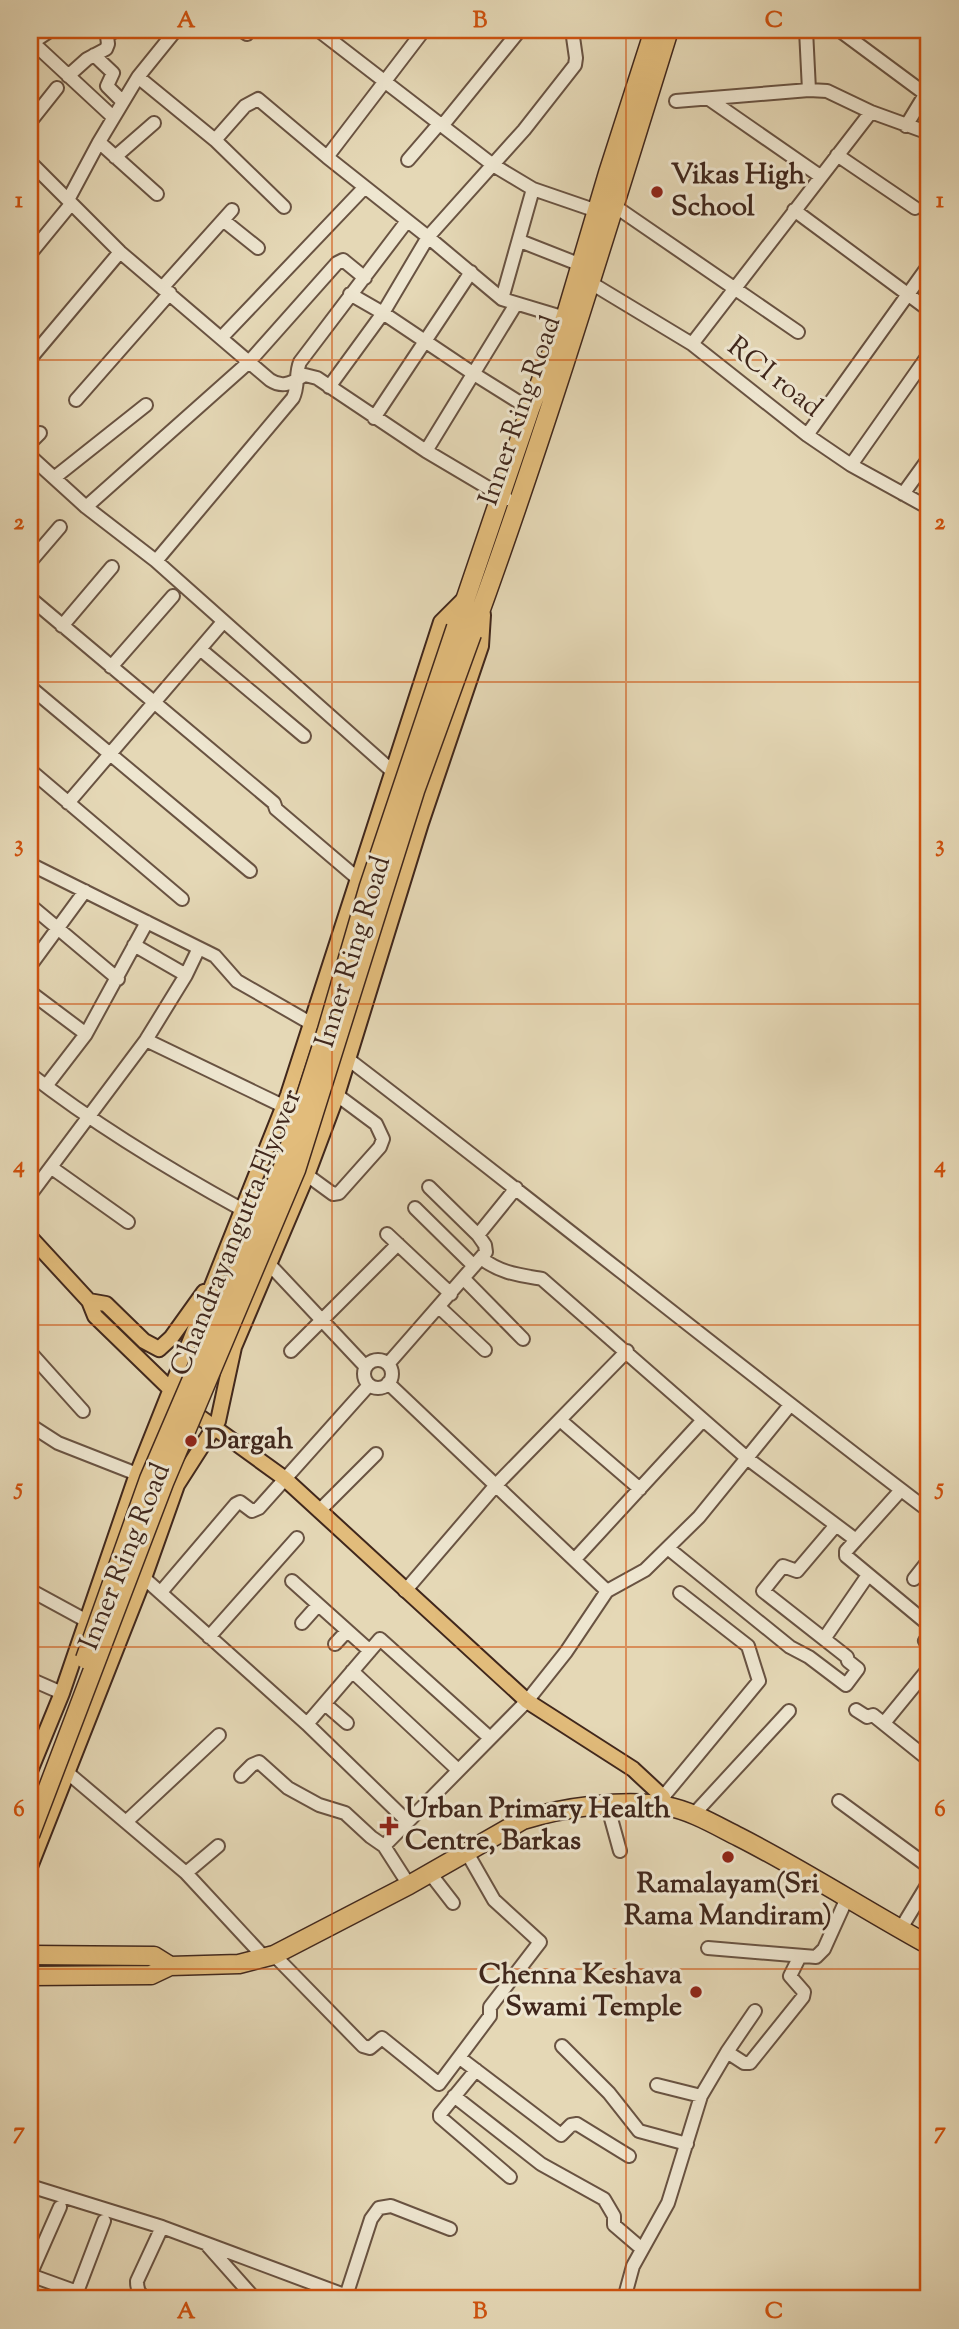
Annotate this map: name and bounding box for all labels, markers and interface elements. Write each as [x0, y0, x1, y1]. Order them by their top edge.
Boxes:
text: A [177, 5, 196, 38]
text: B [473, 5, 488, 38]
text: C [765, 5, 783, 38]
place label: Vikas High School [671, 156, 806, 228]
marker: Vikas High School [649, 184, 665, 200]
text: 1 [15, 185, 23, 218]
text: 1 [936, 185, 944, 218]
street label: Inner Ring Road [470, 311, 572, 511]
street label: RCI road [718, 328, 830, 428]
text: 2 [14, 507, 25, 540]
text: 2 [935, 507, 946, 540]
text: 3 [14, 829, 24, 862]
text: 3 [935, 829, 945, 862]
street label: Inner Ring Road [306, 851, 402, 1053]
street label: Chandrayangutta Flyover [161, 1083, 313, 1382]
text: 4 [12, 1150, 25, 1183]
text: 4 [933, 1150, 946, 1183]
place label: Dargah [205, 1421, 294, 1461]
marker: Dargah [183, 1433, 199, 1449]
street label: Inner Ring Road [70, 1457, 182, 1656]
text: 5 [13, 1472, 23, 1505]
text: 5 [934, 1472, 944, 1505]
place label: Urban Primary Health Centre, Barkas [405, 1790, 671, 1862]
text: 6 [13, 1794, 25, 1827]
text: 6 [934, 1794, 946, 1827]
marker: Urban Primary Health Centre, Barkas [379, 1816, 399, 1836]
marker: Ramalayam(Sri Rama Mandiram) [720, 1849, 736, 1865]
place label: Ramalayam(Sri Rama Mandiram) [624, 1865, 832, 1937]
place label: Chenna Keshava Swami Temple [479, 1956, 682, 2028]
marker: Chenna Keshava Swami Temple [688, 1984, 704, 2000]
text: 7 [13, 2116, 25, 2149]
text: 7 [934, 2116, 946, 2149]
text: A [177, 2296, 196, 2329]
text: B [473, 2296, 488, 2329]
text: C [765, 2296, 783, 2329]

